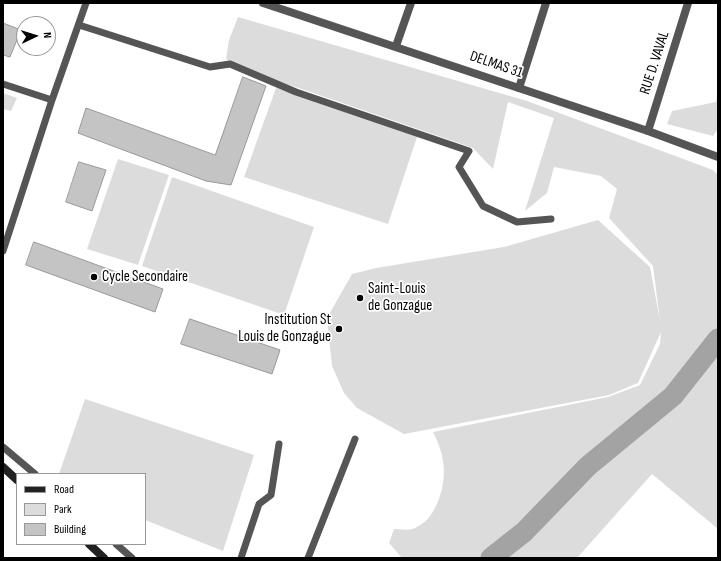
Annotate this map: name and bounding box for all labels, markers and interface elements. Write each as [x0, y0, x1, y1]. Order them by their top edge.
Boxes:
north arrow [16, 16, 56, 56]
street label: RUE D. VAVAL [636, 29, 674, 97]
text: N [41, 32, 54, 39]
street label: DELMAS 31 [467, 48, 525, 82]
place label: Cycle Secondaire [102, 268, 188, 286]
marker: Cycle Secondaire [89, 272, 99, 282]
place label: Saint-Louis de Gonzague [368, 280, 432, 315]
marker: Saint-Louis de Gonzague [355, 293, 365, 303]
place label: Institution St Louis de Gonzague [238, 311, 331, 346]
marker: Institution St Louis de Gonzague [334, 324, 344, 334]
legend [16, 473, 146, 545]
text: Road [54, 482, 74, 497]
text: Park [54, 502, 72, 517]
text: Building [54, 522, 86, 537]

